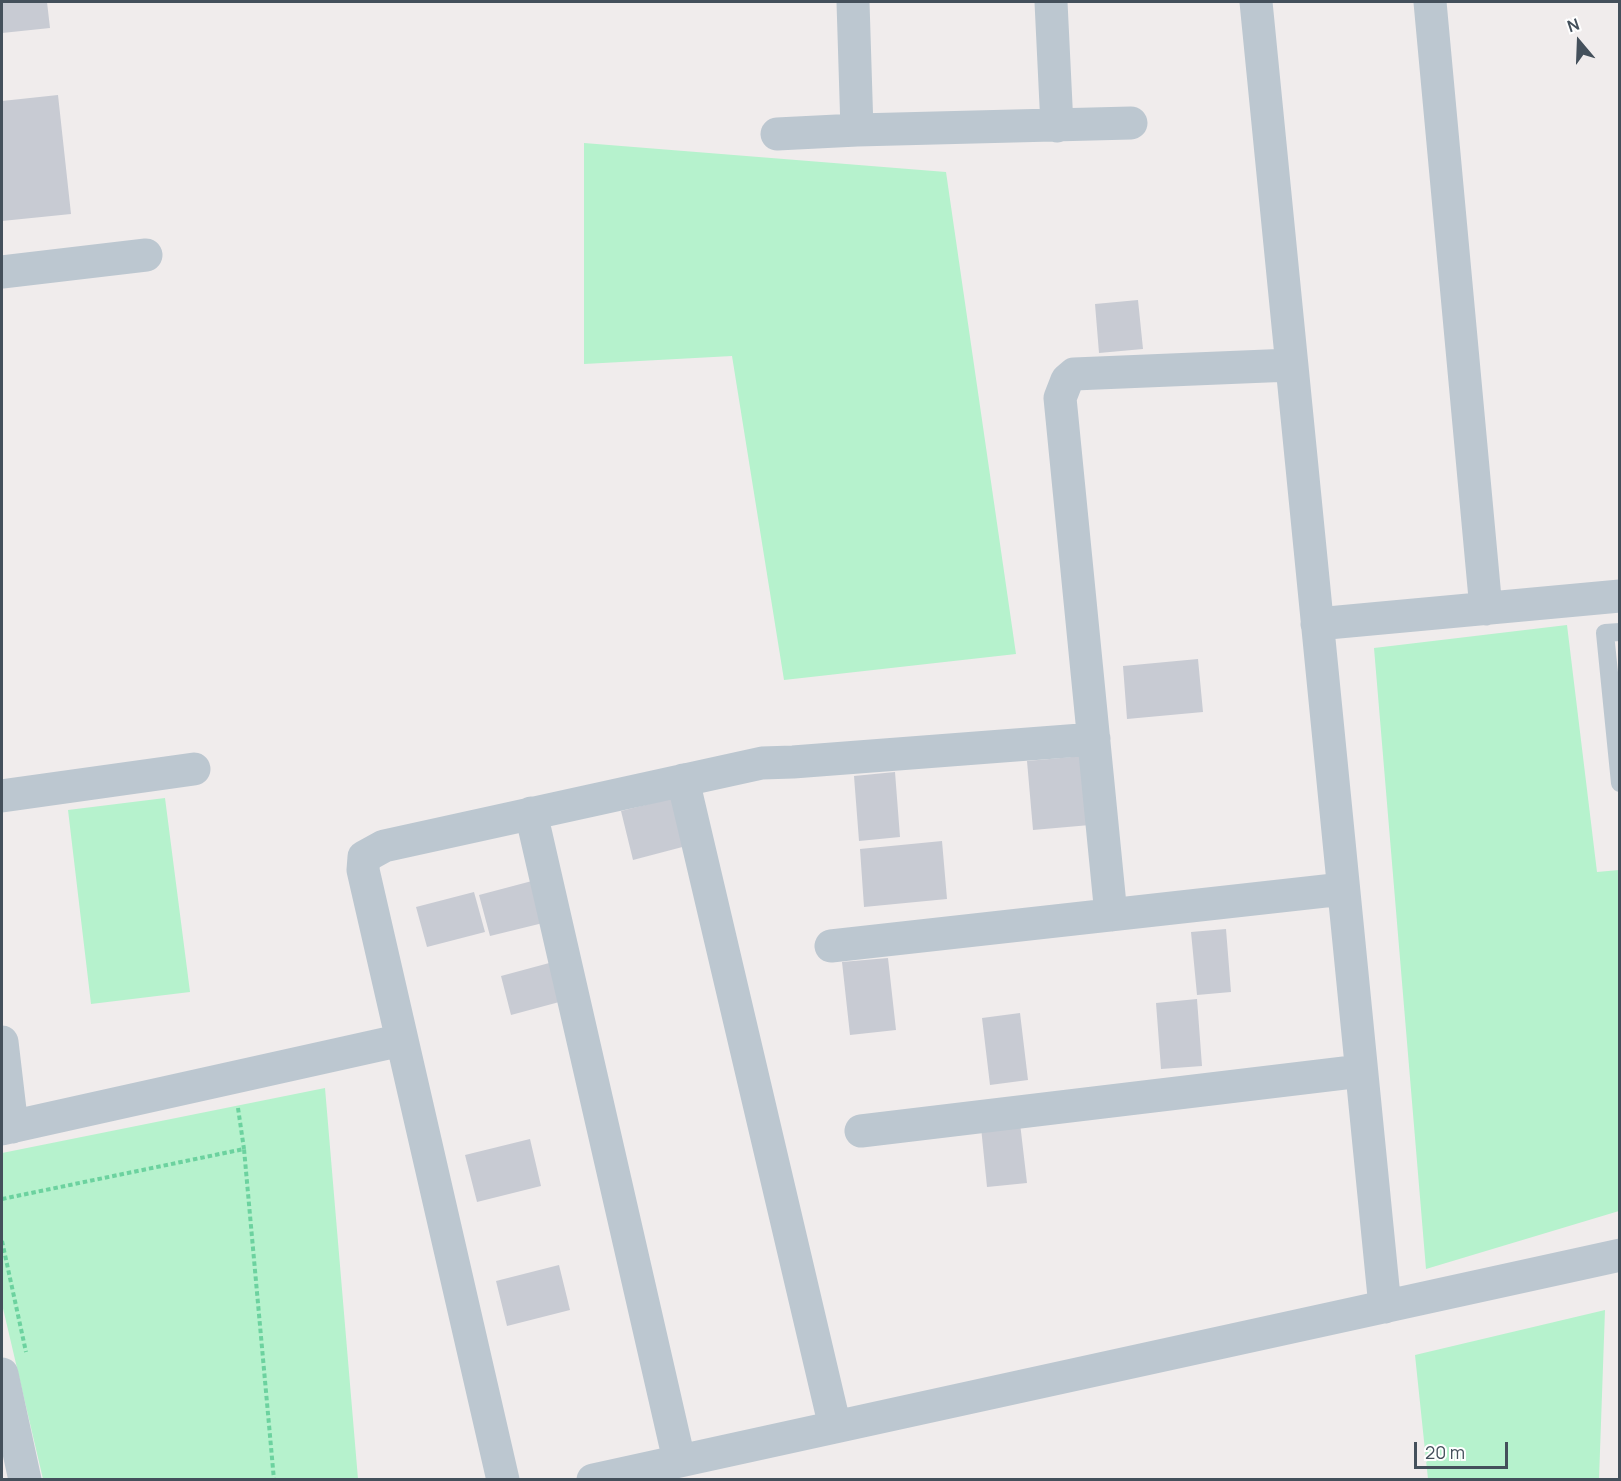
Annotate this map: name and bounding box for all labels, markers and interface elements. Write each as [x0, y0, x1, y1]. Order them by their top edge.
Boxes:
north arrow [1549, 12, 1609, 72]
text: N [1564, 13, 1582, 37]
scale bar [1417, 1430, 1512, 1468]
text: 20 m [1425, 1440, 1465, 1464]

